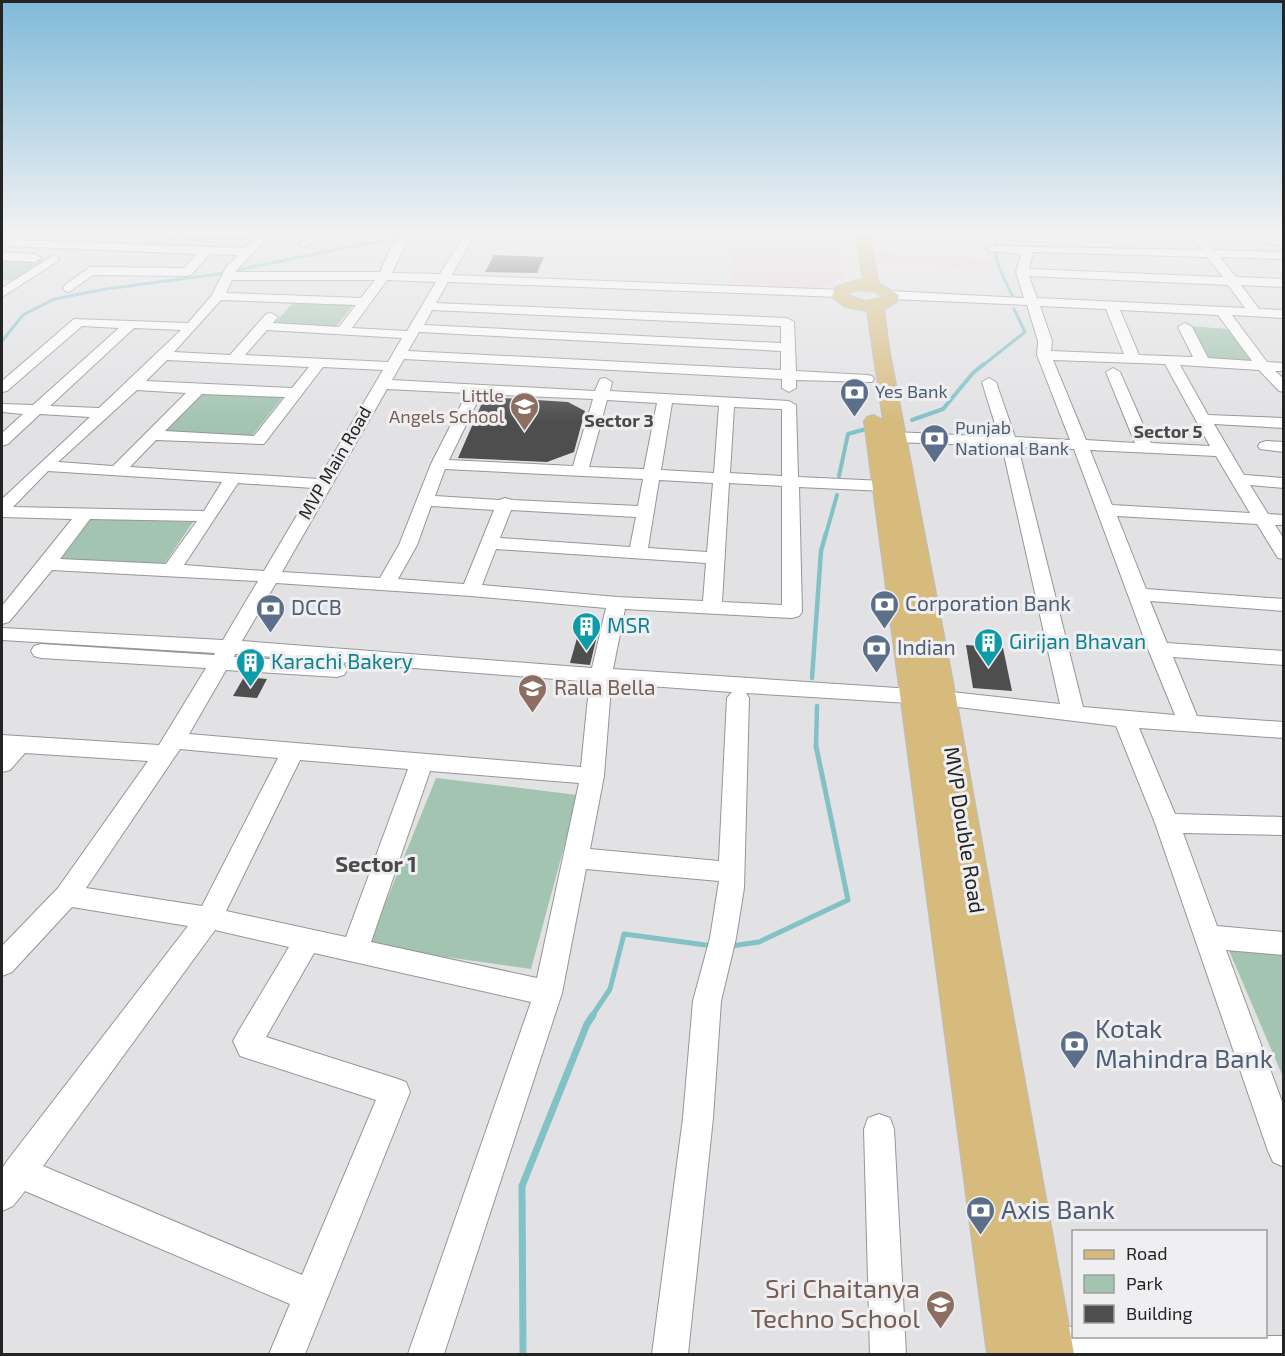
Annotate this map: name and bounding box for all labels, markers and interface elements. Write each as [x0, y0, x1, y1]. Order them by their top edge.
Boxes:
bank icon: Yes Bank [838, 376, 870, 418]
place label: Yes Bank [875, 380, 948, 402]
place label: Little Angels School [389, 384, 505, 427]
school or university icon: Little Angels School [509, 390, 541, 432]
street label: MVP Main Road [293, 402, 375, 523]
district label: Sector 3 [584, 409, 654, 431]
place label: Punjab National Bank [955, 416, 1069, 459]
district label: Sector 5 [1133, 420, 1203, 442]
bank icon: Punjab National Bank [918, 422, 950, 464]
bank icon: Corporation Bank [868, 588, 900, 630]
place label: Corporation Bank [905, 590, 1071, 615]
bank icon: DCCB [254, 592, 286, 634]
place label: DCCB [291, 594, 342, 619]
building icon: MSR [570, 610, 602, 652]
place label: MSR [607, 612, 650, 637]
building icon: Girijan Bhavan [972, 626, 1004, 668]
place label: Girijan Bhavan [1009, 628, 1146, 654]
bank icon: Indian [860, 632, 892, 674]
place label: Indian [897, 634, 956, 659]
building icon: Karachi Bakery [234, 646, 266, 688]
place label: Karachi Bakery [271, 648, 413, 673]
school or university icon: Ralla Bella [517, 672, 549, 714]
place label: Ralla Bella [554, 674, 656, 699]
street label: MVP Double Road [940, 745, 991, 915]
district label: Sector 1 [335, 850, 417, 876]
place label: Kotak Mahindra Bank [1095, 1012, 1273, 1073]
bank icon: Kotak Mahindra Bank [1058, 1028, 1090, 1070]
place label: Axis Bank [1001, 1193, 1115, 1224]
bank icon: Axis Bank [964, 1194, 996, 1236]
legend [1072, 1230, 1267, 1338]
text: Road [1126, 1242, 1167, 1264]
place label: Sri Chaitanya Techno School [751, 1272, 920, 1333]
text: Park [1126, 1272, 1163, 1294]
school or university icon: Sri Chaitanya Techno School [925, 1288, 957, 1330]
text: Building [1126, 1302, 1193, 1324]

